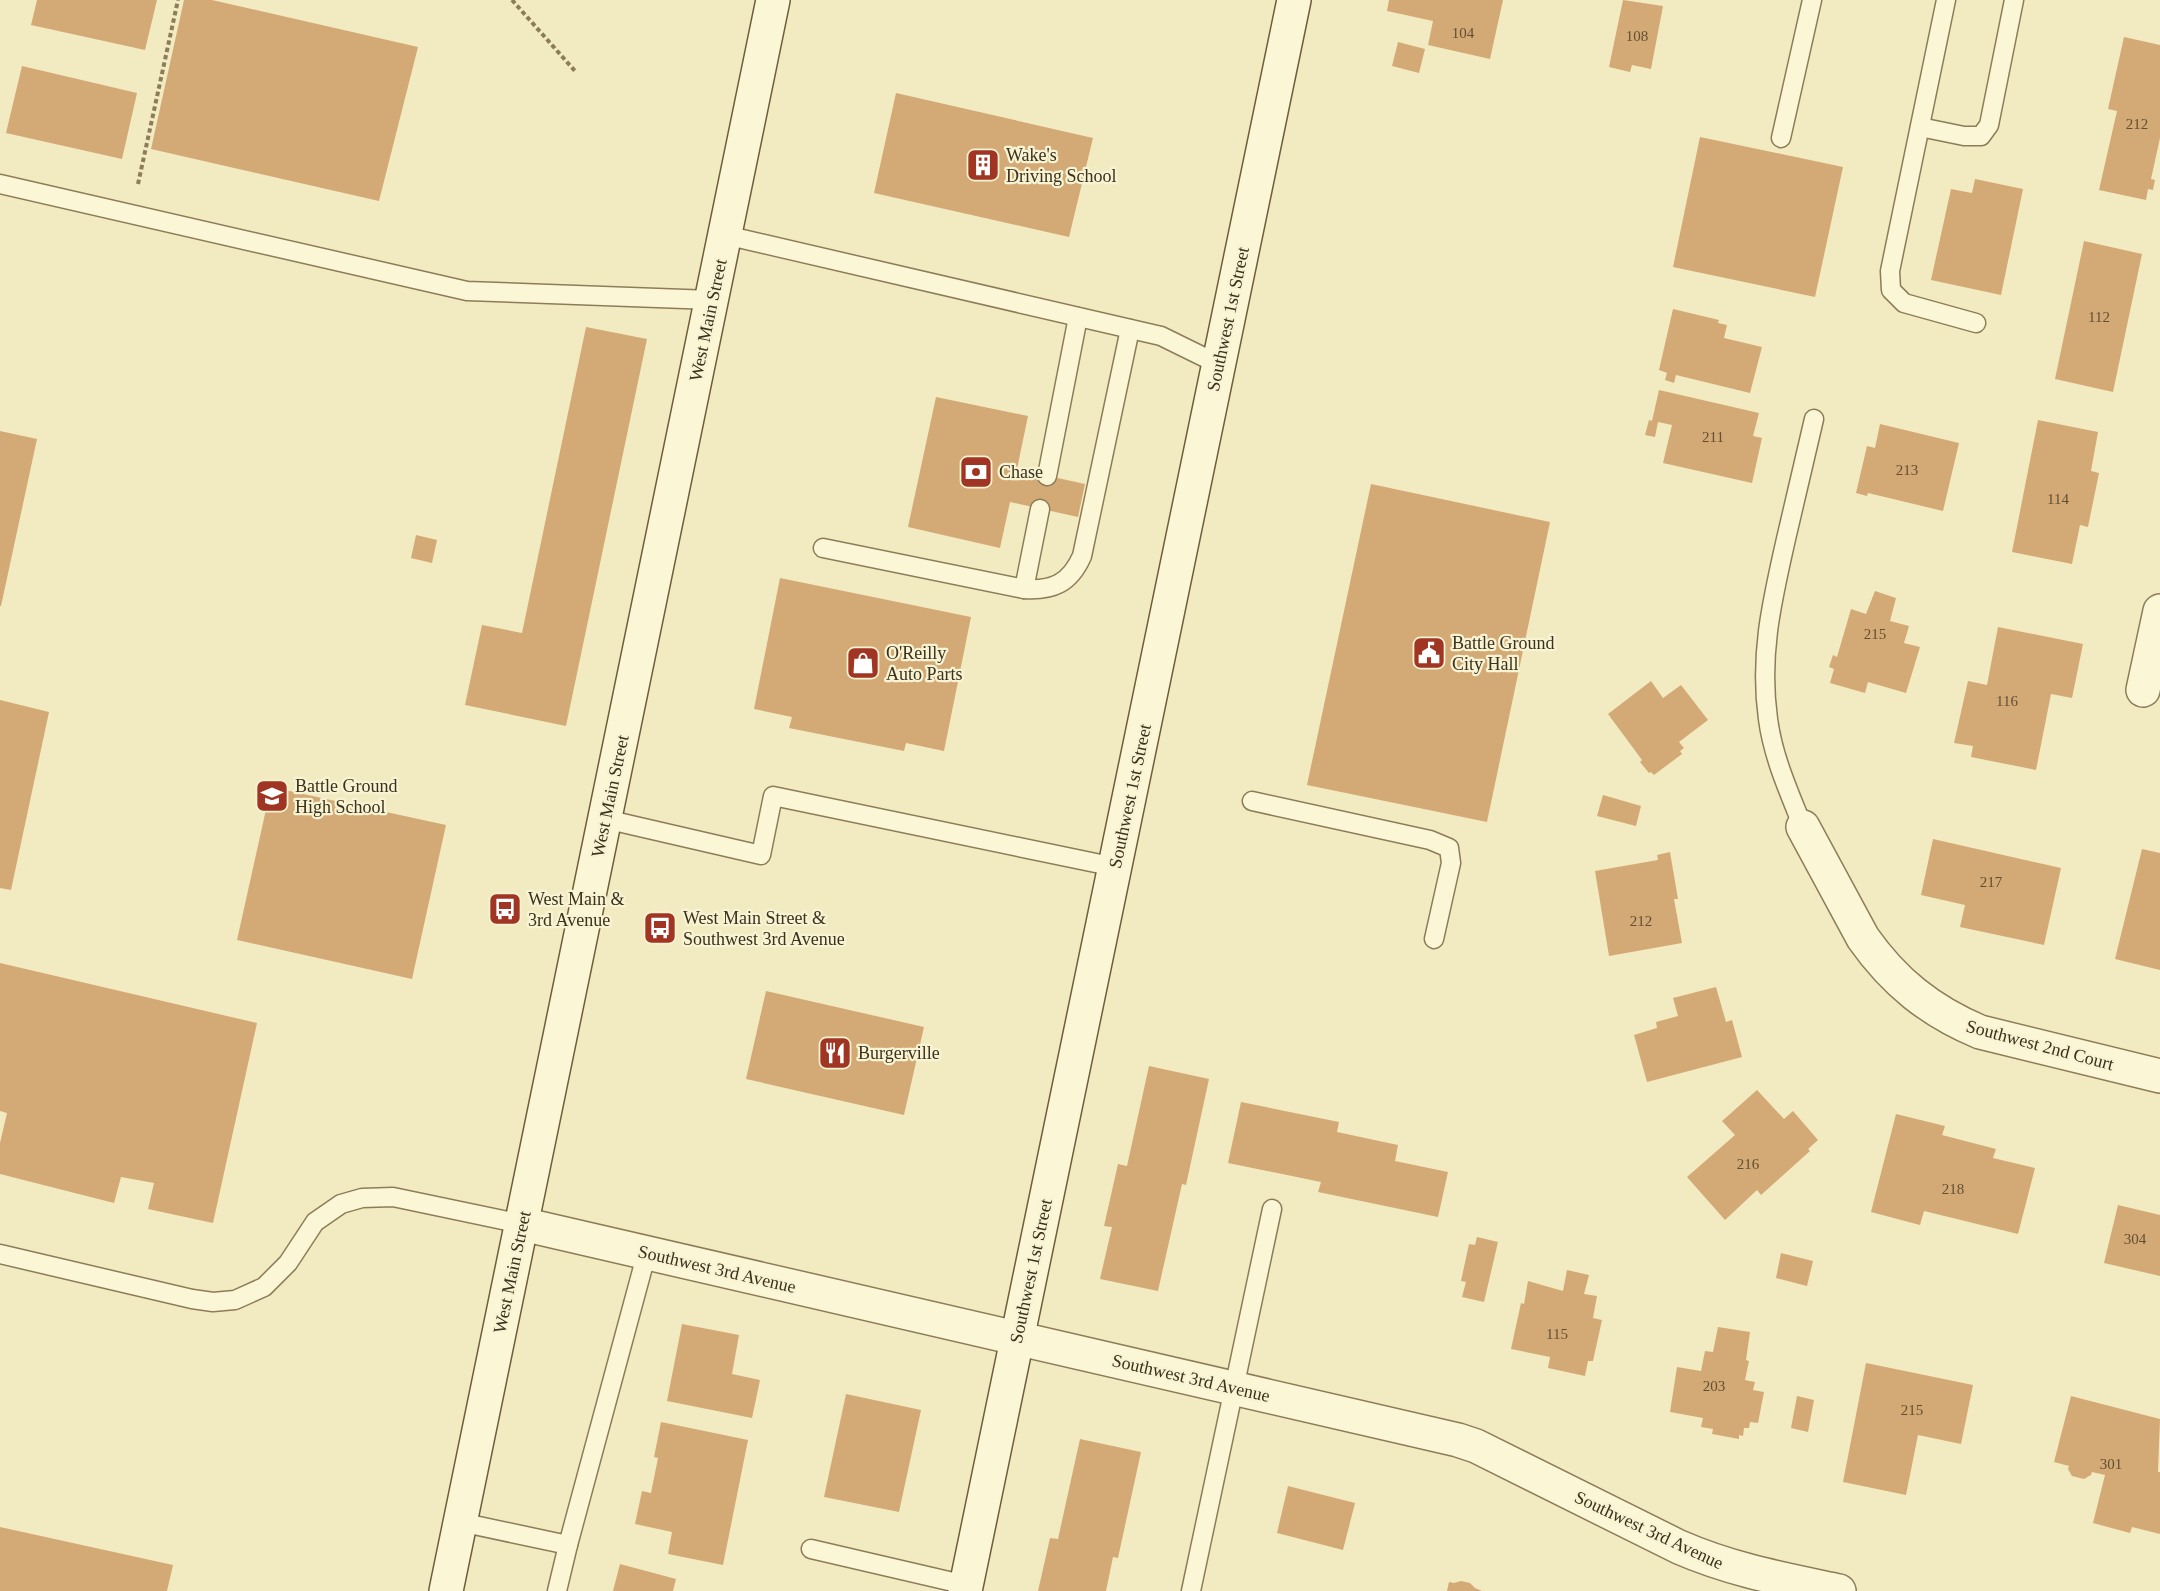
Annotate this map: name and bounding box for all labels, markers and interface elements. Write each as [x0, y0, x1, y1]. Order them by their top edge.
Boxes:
house number: 104 [1452, 25, 1475, 41]
house number: 108 [1626, 28, 1648, 44]
house number: 212 [2126, 116, 2148, 132]
place label: Wake's Driving School [1006, 145, 1117, 186]
building icon: Wake's Driving School [965, 147, 1001, 183]
street label: Southwest 1st Street [1203, 245, 1253, 393]
street label: West Main Street [685, 257, 731, 383]
house number: 112 [2088, 309, 2110, 325]
house number: 211 [1702, 429, 1724, 445]
bank icon: Chase [958, 454, 994, 490]
place label: Chase [999, 462, 1043, 482]
house number: 213 [1896, 462, 1918, 478]
house number: 114 [2047, 491, 2069, 507]
house number: 215 [1864, 626, 1886, 642]
place label: Battle Ground City Hall [1452, 633, 1554, 674]
public building icon: Battle Ground City Hall [1411, 635, 1447, 671]
place label: O'Reilly Auto Parts [886, 643, 963, 684]
shop icon: O'Reilly Auto Parts [845, 645, 881, 681]
house number: 116 [1996, 693, 2018, 709]
street label: Southwest 1st Street [1105, 722, 1155, 870]
street label: West Main Street [587, 733, 633, 859]
place label: Battle Ground High School [295, 776, 397, 817]
school or university icon: Battle Ground High School [254, 778, 290, 814]
house number: 217 [1980, 874, 2003, 890]
place label: West Main & 3rd Avenue [528, 889, 625, 930]
bus stop icon: West Main & 3rd Avenue [487, 891, 523, 927]
place label: West Main Street & Southwest 3rd Avenue [683, 908, 845, 949]
bus stop icon: West Main Street & Southwest 3rd Avenue [642, 910, 678, 946]
house number: 212 [1630, 913, 1652, 929]
street label: Southwest 2nd Court [1964, 1016, 2116, 1074]
restaurant icon: Burgerville [817, 1035, 853, 1071]
place label: Burgerville [858, 1043, 940, 1063]
house number: 216 [1737, 1156, 1760, 1172]
house number: 218 [1942, 1181, 1964, 1197]
street label: Southwest 1st Street [1006, 1197, 1056, 1345]
street label: West Main Street [489, 1209, 535, 1335]
house number: 304 [2124, 1231, 2147, 1247]
street label: Southwest 3rd Avenue [636, 1241, 798, 1297]
house number: 115 [1546, 1326, 1568, 1342]
street label: Southwest 3rd Avenue [1110, 1350, 1272, 1406]
house number: 203 [1703, 1378, 1725, 1394]
house number: 215 [1901, 1402, 1923, 1418]
house number: 301 [2100, 1456, 2122, 1472]
street label: Southwest 3rd Avenue [1572, 1487, 1726, 1573]

